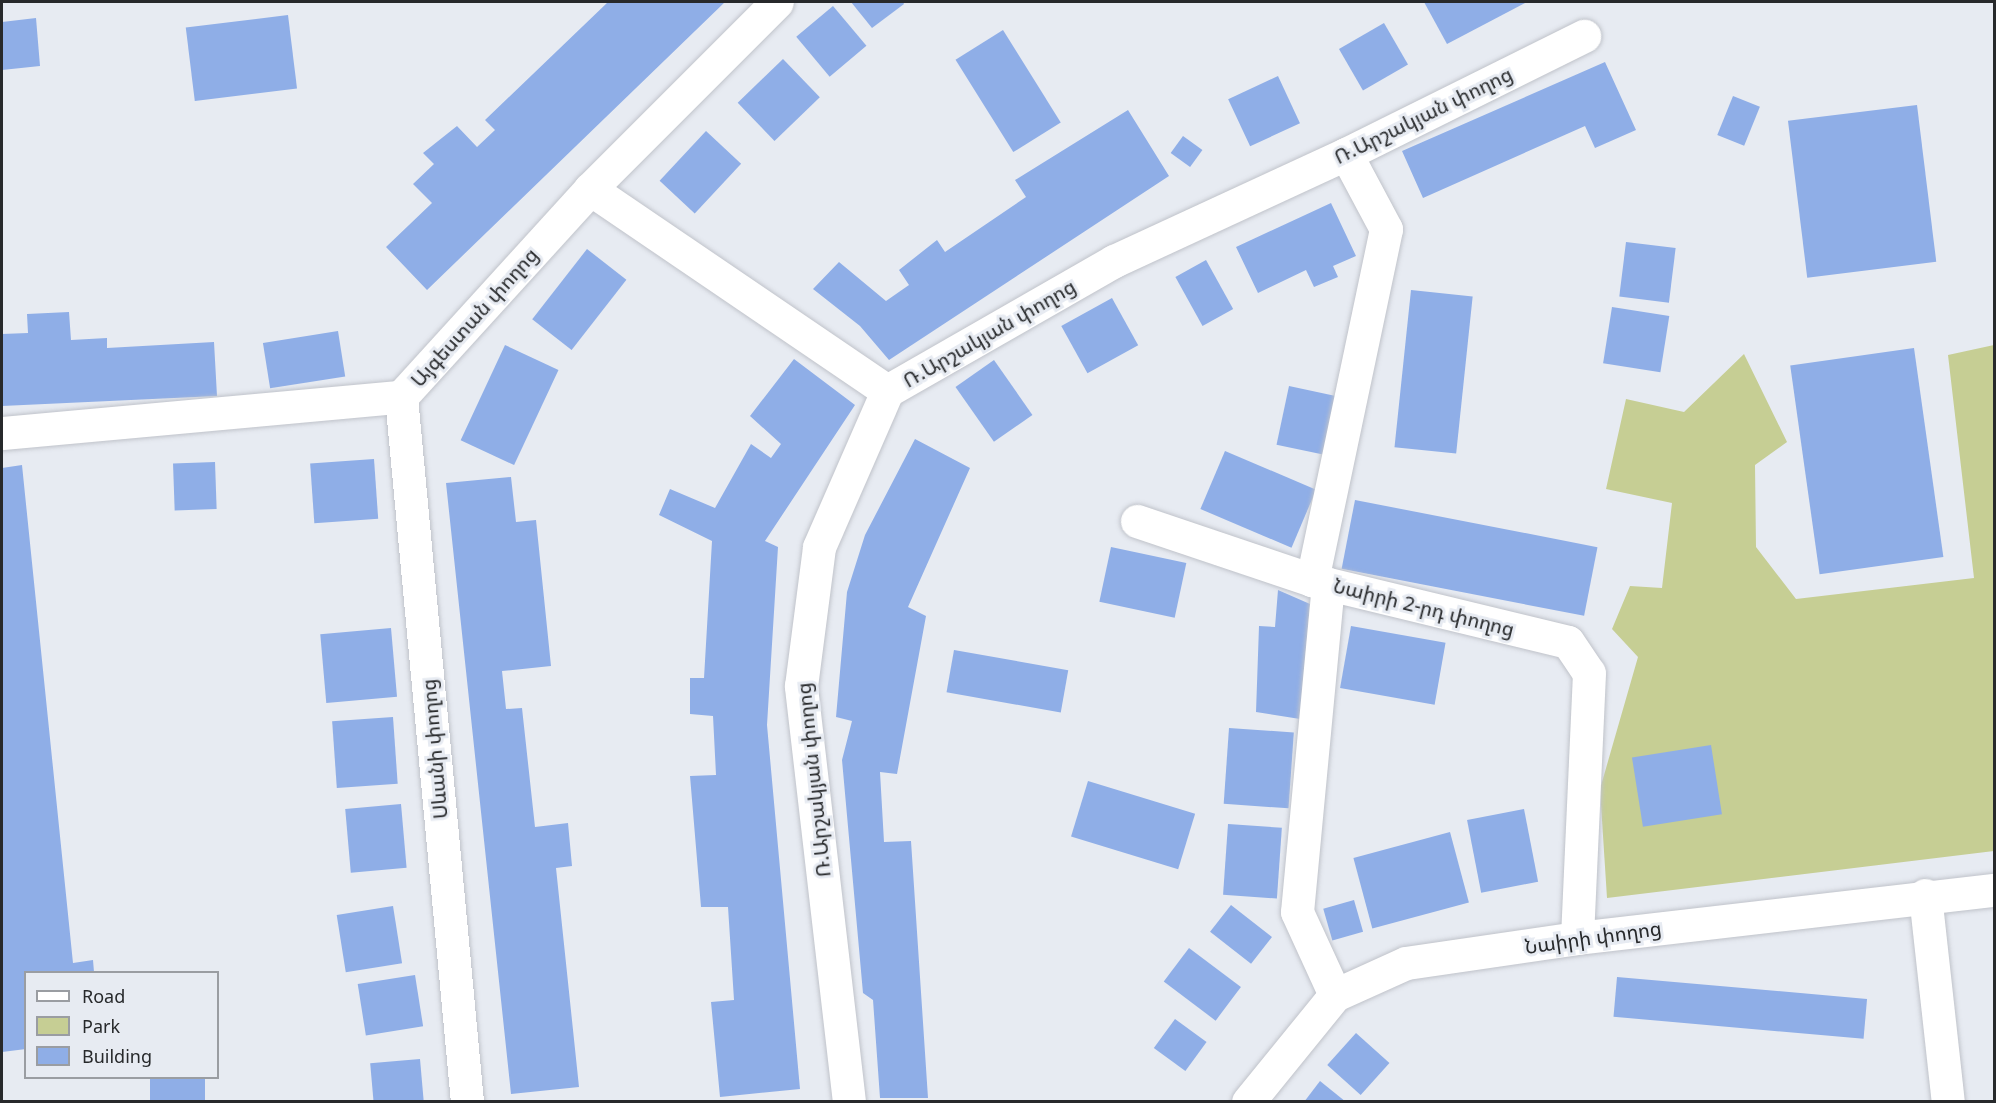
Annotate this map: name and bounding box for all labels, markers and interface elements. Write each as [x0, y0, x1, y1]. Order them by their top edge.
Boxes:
street label: Ռ.Արշակյան փողոց [1330, 61, 1516, 169]
street label: Այգեստան փողոց [405, 243, 543, 391]
street label: Ռ.Արշակյան փողոց [898, 274, 1080, 392]
street label: Նաիրի 2-րդ փողոց [1331, 573, 1517, 641]
street label: Սևանի փողոց [416, 678, 452, 820]
street label: Ռ.Արշակյան փողոց [791, 682, 835, 878]
street label: Նաիրի փողոց [1523, 916, 1663, 958]
legend [24, 971, 219, 1079]
text: Road [82, 984, 125, 1008]
text: Park [82, 1014, 120, 1038]
text: Building [82, 1044, 152, 1068]

